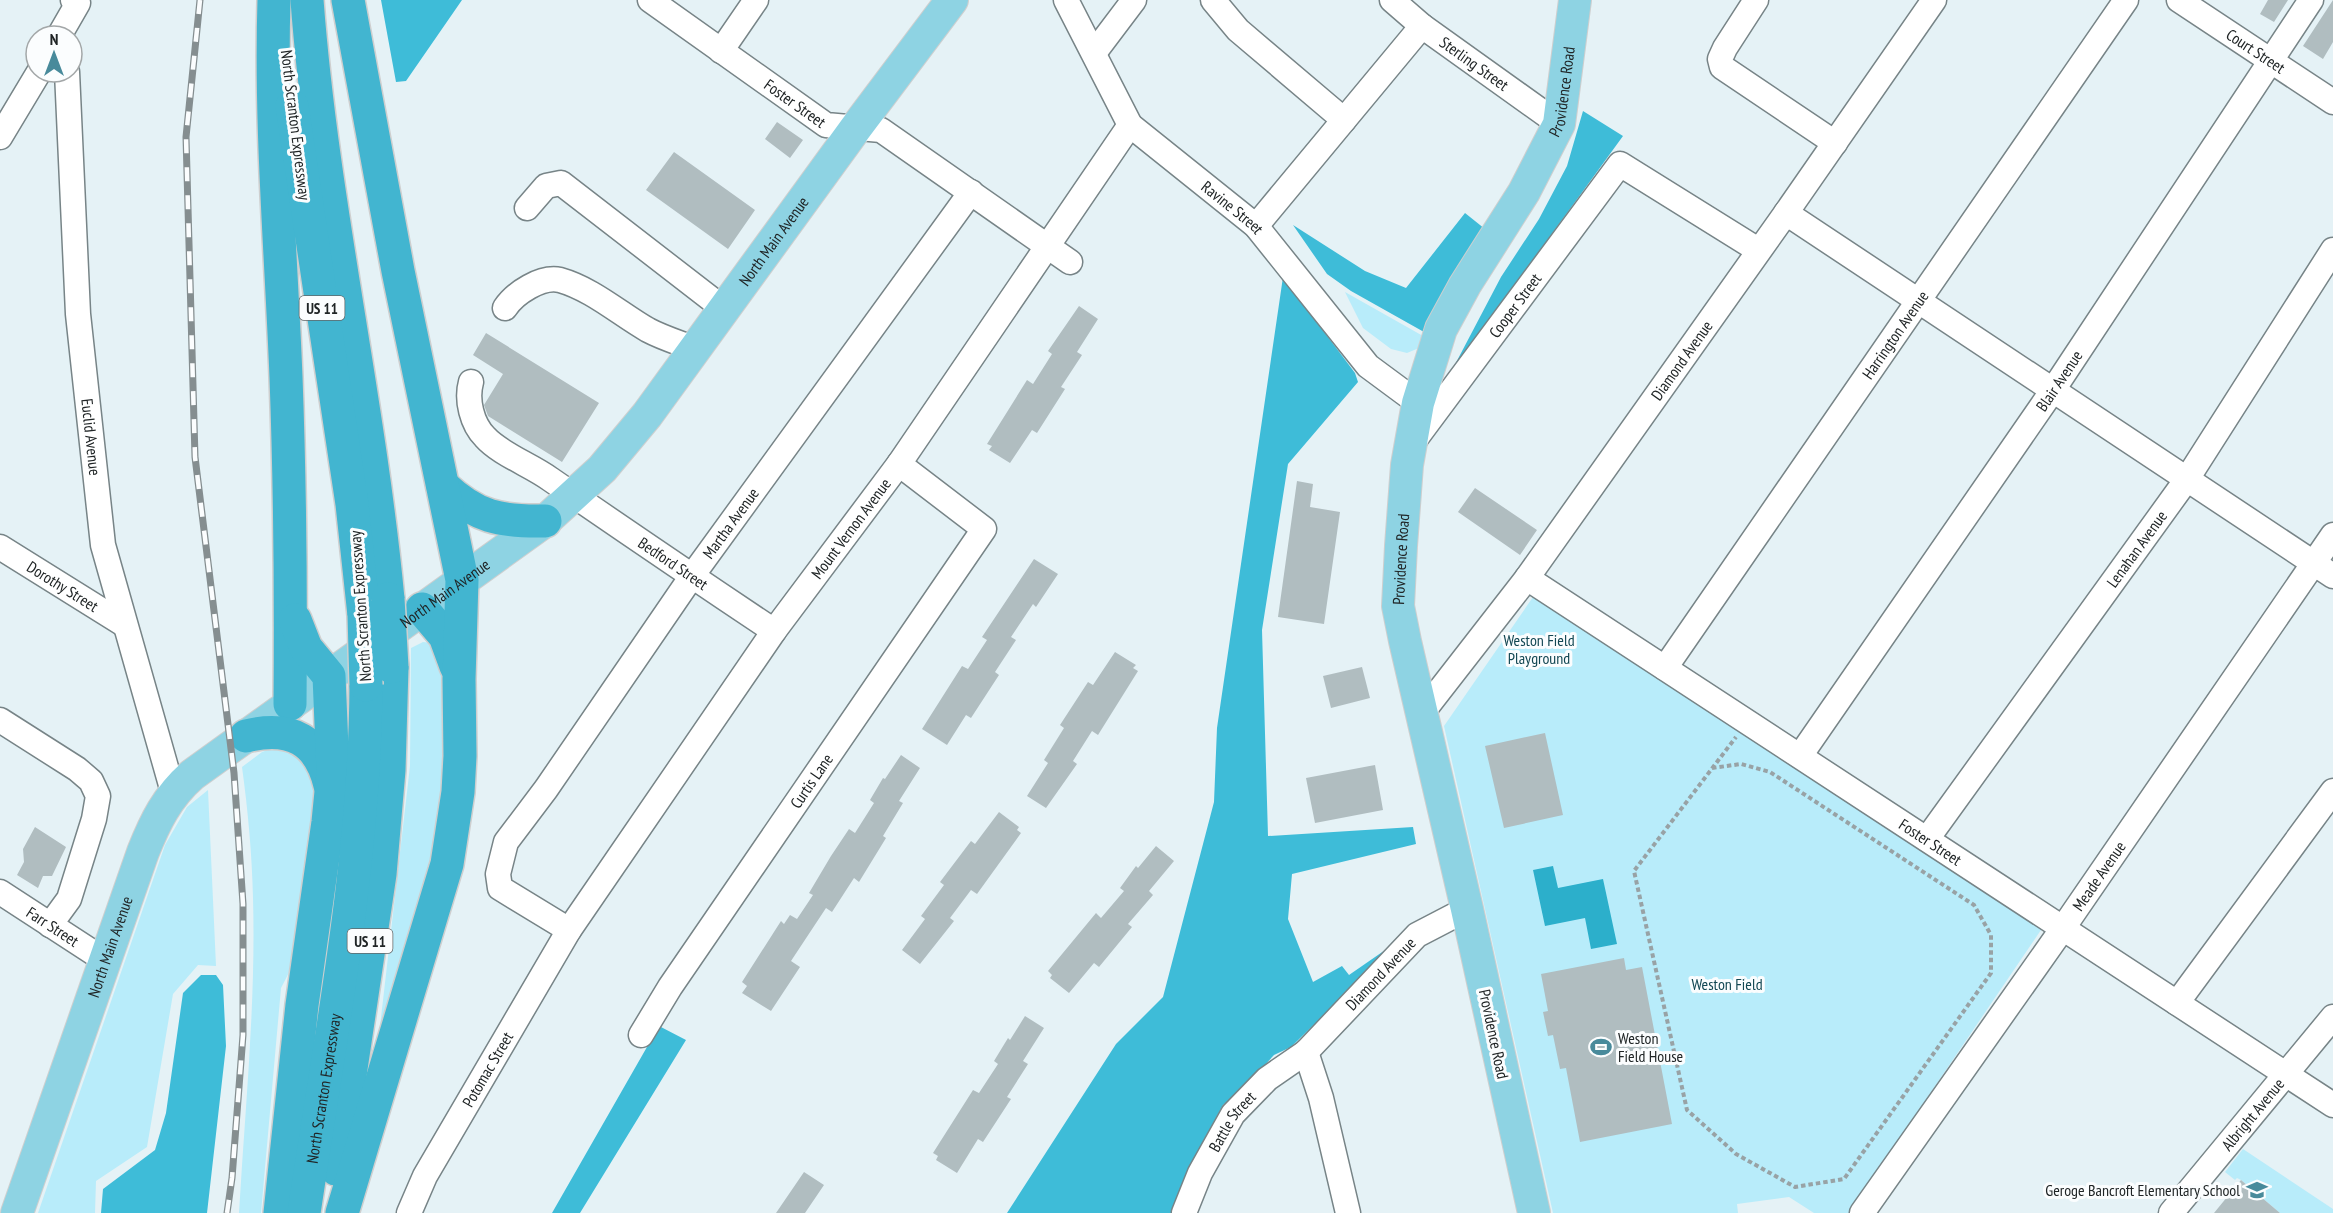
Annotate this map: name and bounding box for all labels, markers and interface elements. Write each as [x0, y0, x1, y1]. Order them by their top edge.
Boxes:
north arrow [24, 24, 84, 84]
street label: Court Street [2222, 24, 2289, 78]
text: N [50, 29, 58, 49]
street label: Sterling Street [1436, 32, 1513, 95]
street label: Providence Road [1544, 45, 1579, 140]
street label: North Scranton Expressway [277, 49, 315, 201]
street label: Foster Street [760, 74, 830, 132]
street label: Ravine Street [1198, 176, 1269, 238]
street label: North Main Avenue [734, 192, 813, 290]
street label: Cooper Street [1484, 269, 1546, 342]
street label: Harrington Avenue [1858, 287, 1932, 383]
road number: US 11 [300, 296, 344, 320]
street label: Diamond Avenue [1646, 317, 1717, 404]
street label: Blair Avenue [2031, 346, 2086, 415]
street label: Euclid Avenue [77, 398, 105, 476]
street label: Mount Vernon Avenue [807, 474, 895, 583]
street label: Martha Avenue [698, 484, 763, 562]
street label: Lenahan Avenue [2102, 506, 2171, 591]
street label: Providence Road [1388, 513, 1413, 605]
street label: North Scranton Expressway [345, 530, 375, 682]
street label: Bedford Street [635, 533, 712, 594]
street label: North Main Avenue [396, 554, 494, 632]
street label: Dorothy Street [23, 556, 103, 616]
park label: Weston Field Playground [1503, 630, 1575, 668]
street label: Curtis Lane [786, 750, 837, 812]
street label: Foster Street [1895, 814, 1966, 870]
street label: Meade Avenue [2068, 837, 2130, 915]
street label: North Main Avenue [83, 894, 137, 1000]
street label: Farr Street [23, 902, 83, 951]
road number: US 11 [348, 929, 392, 953]
street label: Diamond Avenue [1341, 933, 1420, 1014]
park label: Weston Field [1691, 974, 1763, 994]
street label: Providence Road [1475, 987, 1513, 1081]
street label: North Scranton Expressway [302, 1012, 345, 1165]
street label: Potomac Street [458, 1028, 518, 1110]
place label: Weston Field House [1618, 1028, 1683, 1066]
sports icon: Weston Field House [1589, 1035, 1613, 1059]
street label: Albright Avenue [2217, 1074, 2288, 1155]
street label: Battle Street [1204, 1086, 1260, 1155]
school or university icon: Geroge Bancroft Elementary School [2245, 1178, 2269, 1202]
place label: Geroge Bancroft Elementary School [2045, 1180, 2240, 1200]

